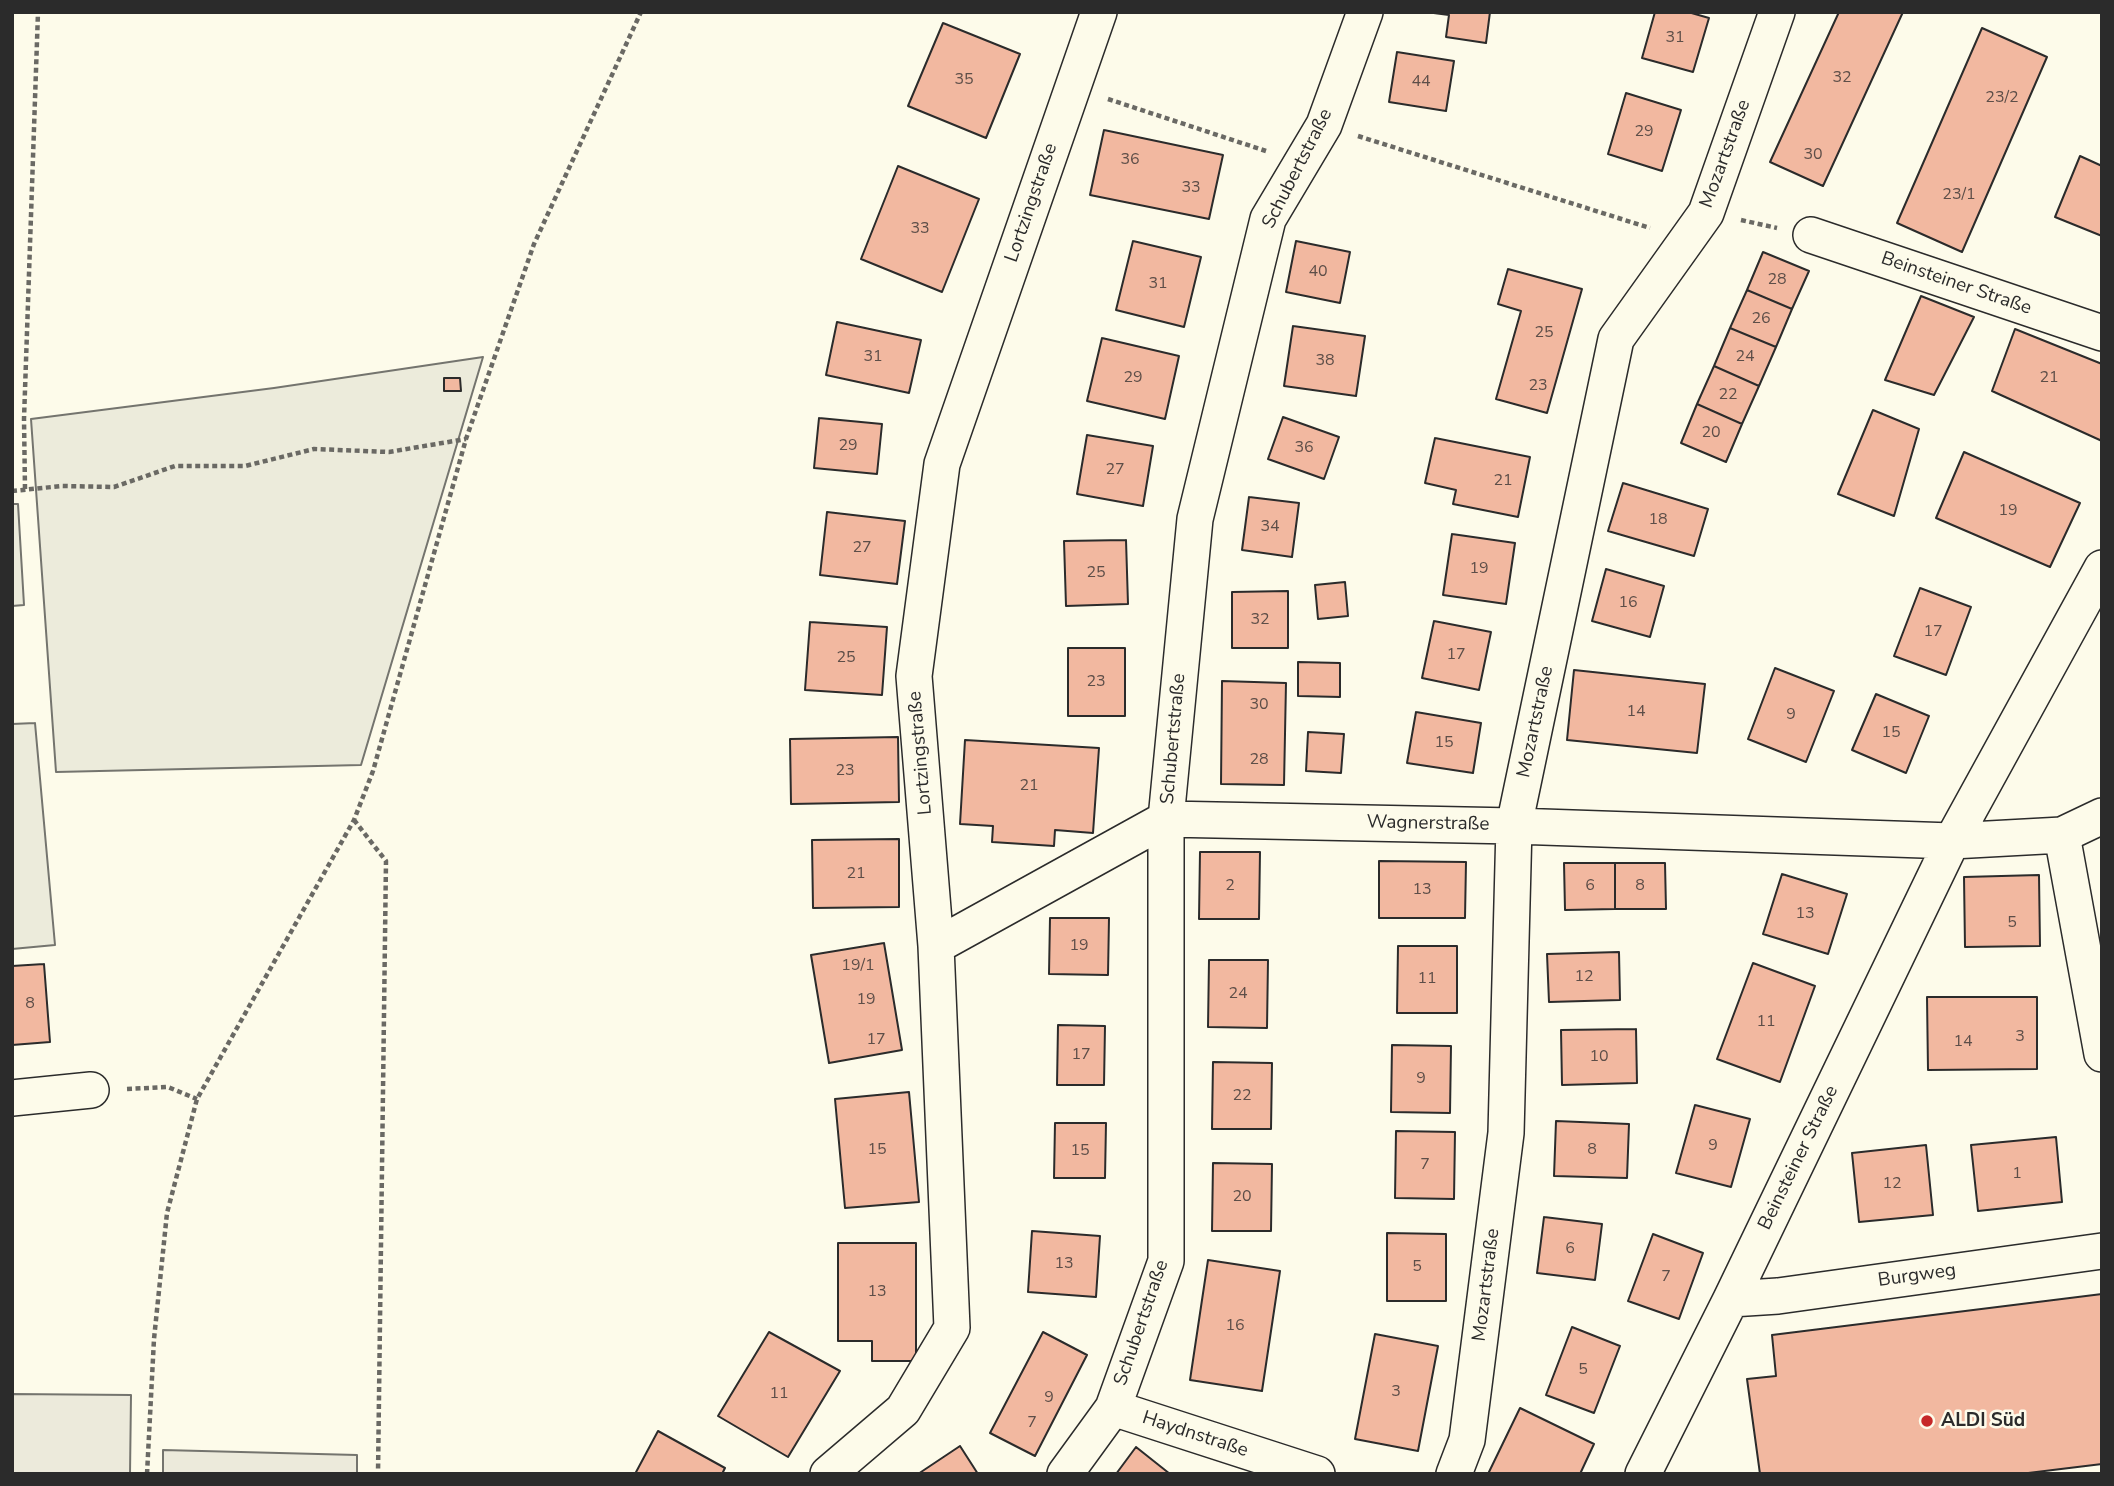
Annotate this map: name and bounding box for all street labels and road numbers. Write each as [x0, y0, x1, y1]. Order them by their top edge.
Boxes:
street label: Mozartstraße [1696, 97, 1756, 211]
street label: Schubertstraße [1258, 105, 1338, 233]
street label: Lortzingstraße [1001, 141, 1063, 265]
street label: Beinsteiner Straße [1878, 248, 2034, 320]
street label: Mozartstraße [1513, 664, 1559, 780]
street label: Schubertstraße [1157, 673, 1191, 805]
street label: Lortzingstraße [904, 690, 938, 816]
street label: Wagnerstraße [1366, 812, 1490, 836]
street label: Beinsteiner Straße [1754, 1082, 1844, 1234]
street label: Mozartstraße [1469, 1227, 1505, 1343]
street label: Schubertstraße [1110, 1257, 1174, 1389]
street label: Burgweg [1877, 1259, 1957, 1293]
street label: Haydnstraße [1139, 1407, 1251, 1463]

